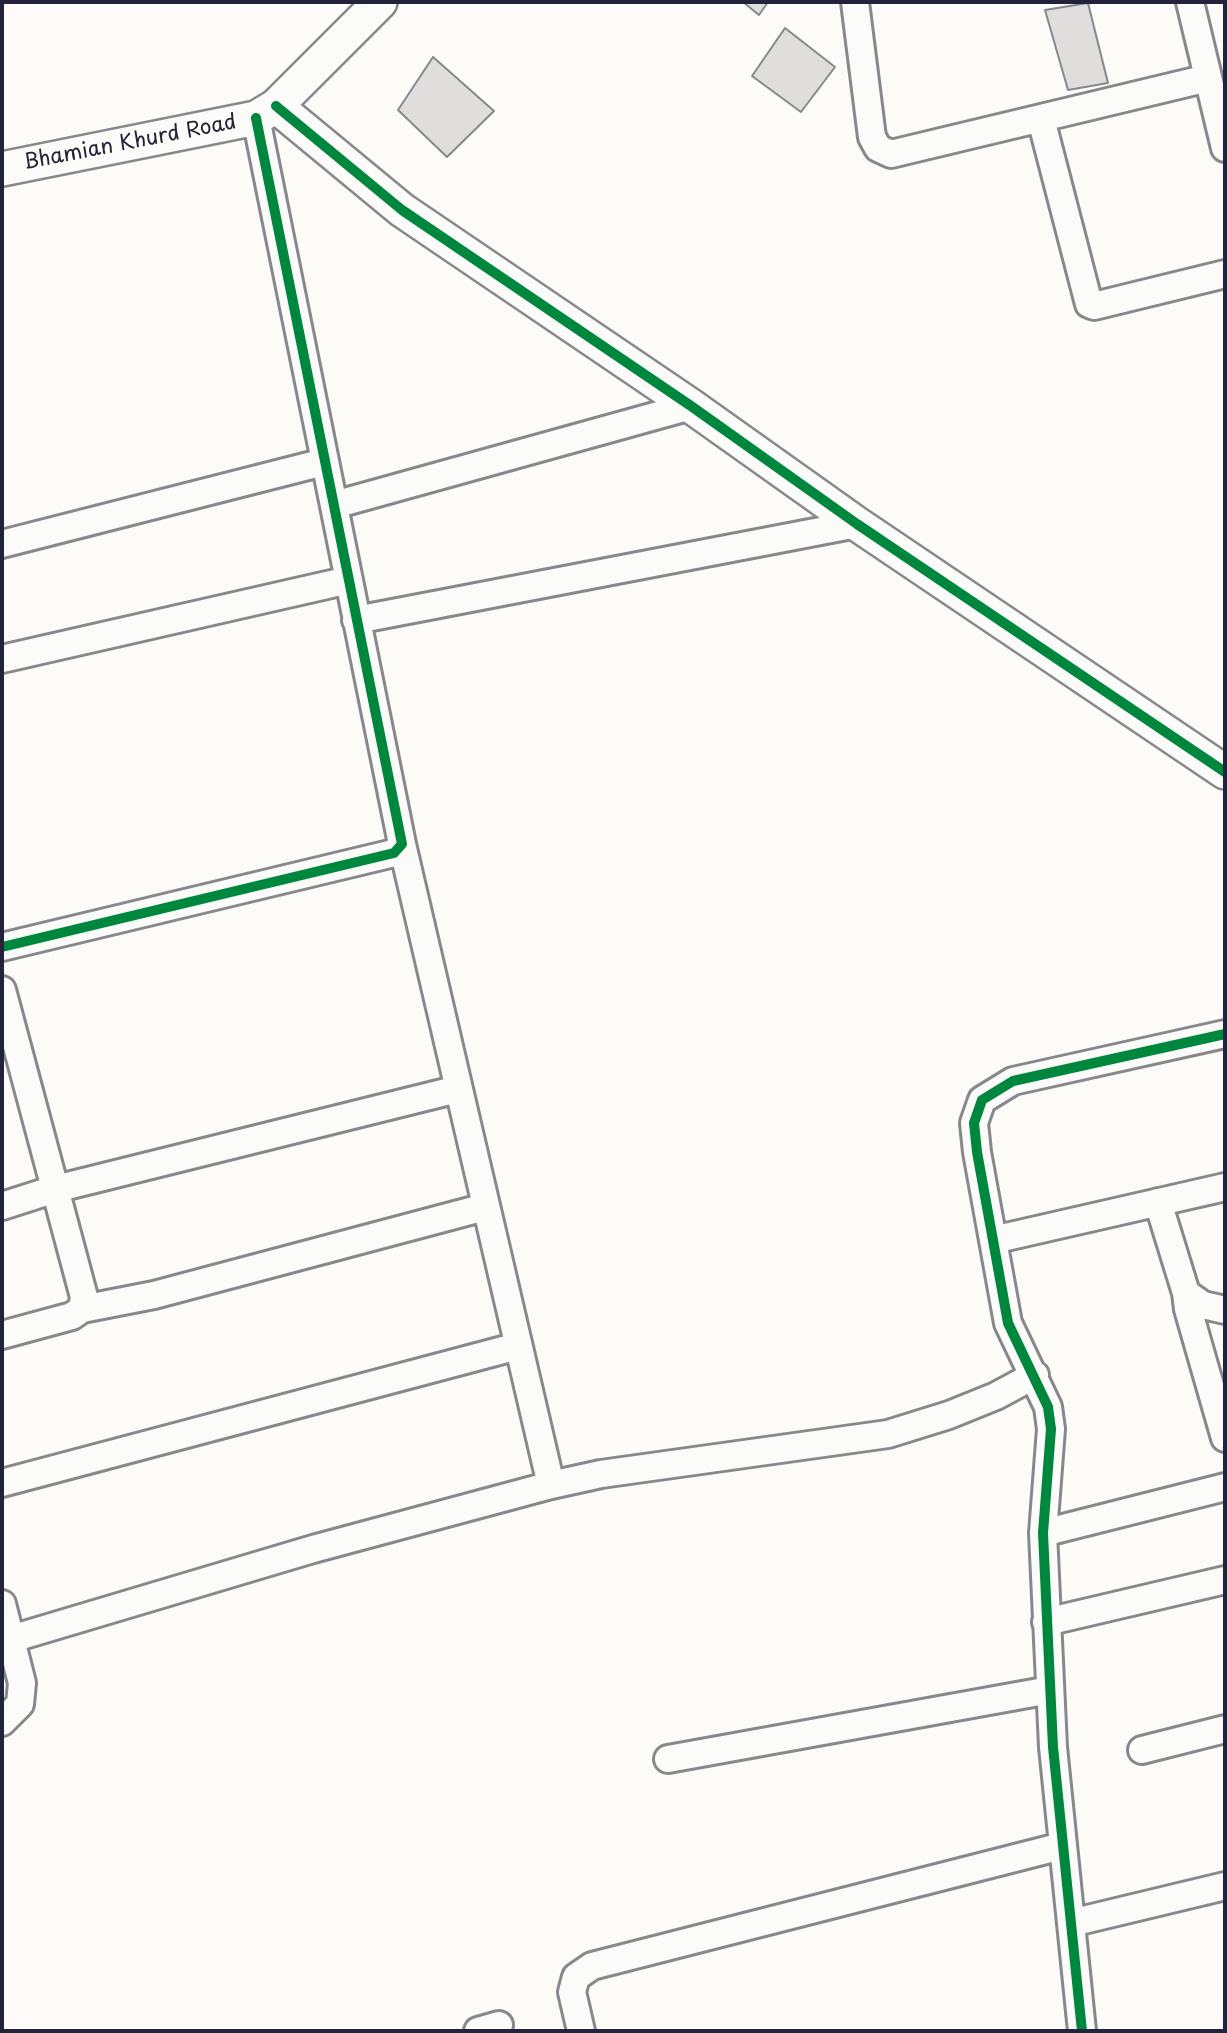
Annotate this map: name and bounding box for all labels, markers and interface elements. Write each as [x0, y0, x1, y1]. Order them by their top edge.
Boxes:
street label: Bhamian Khurd Road [21, 110, 239, 176]

